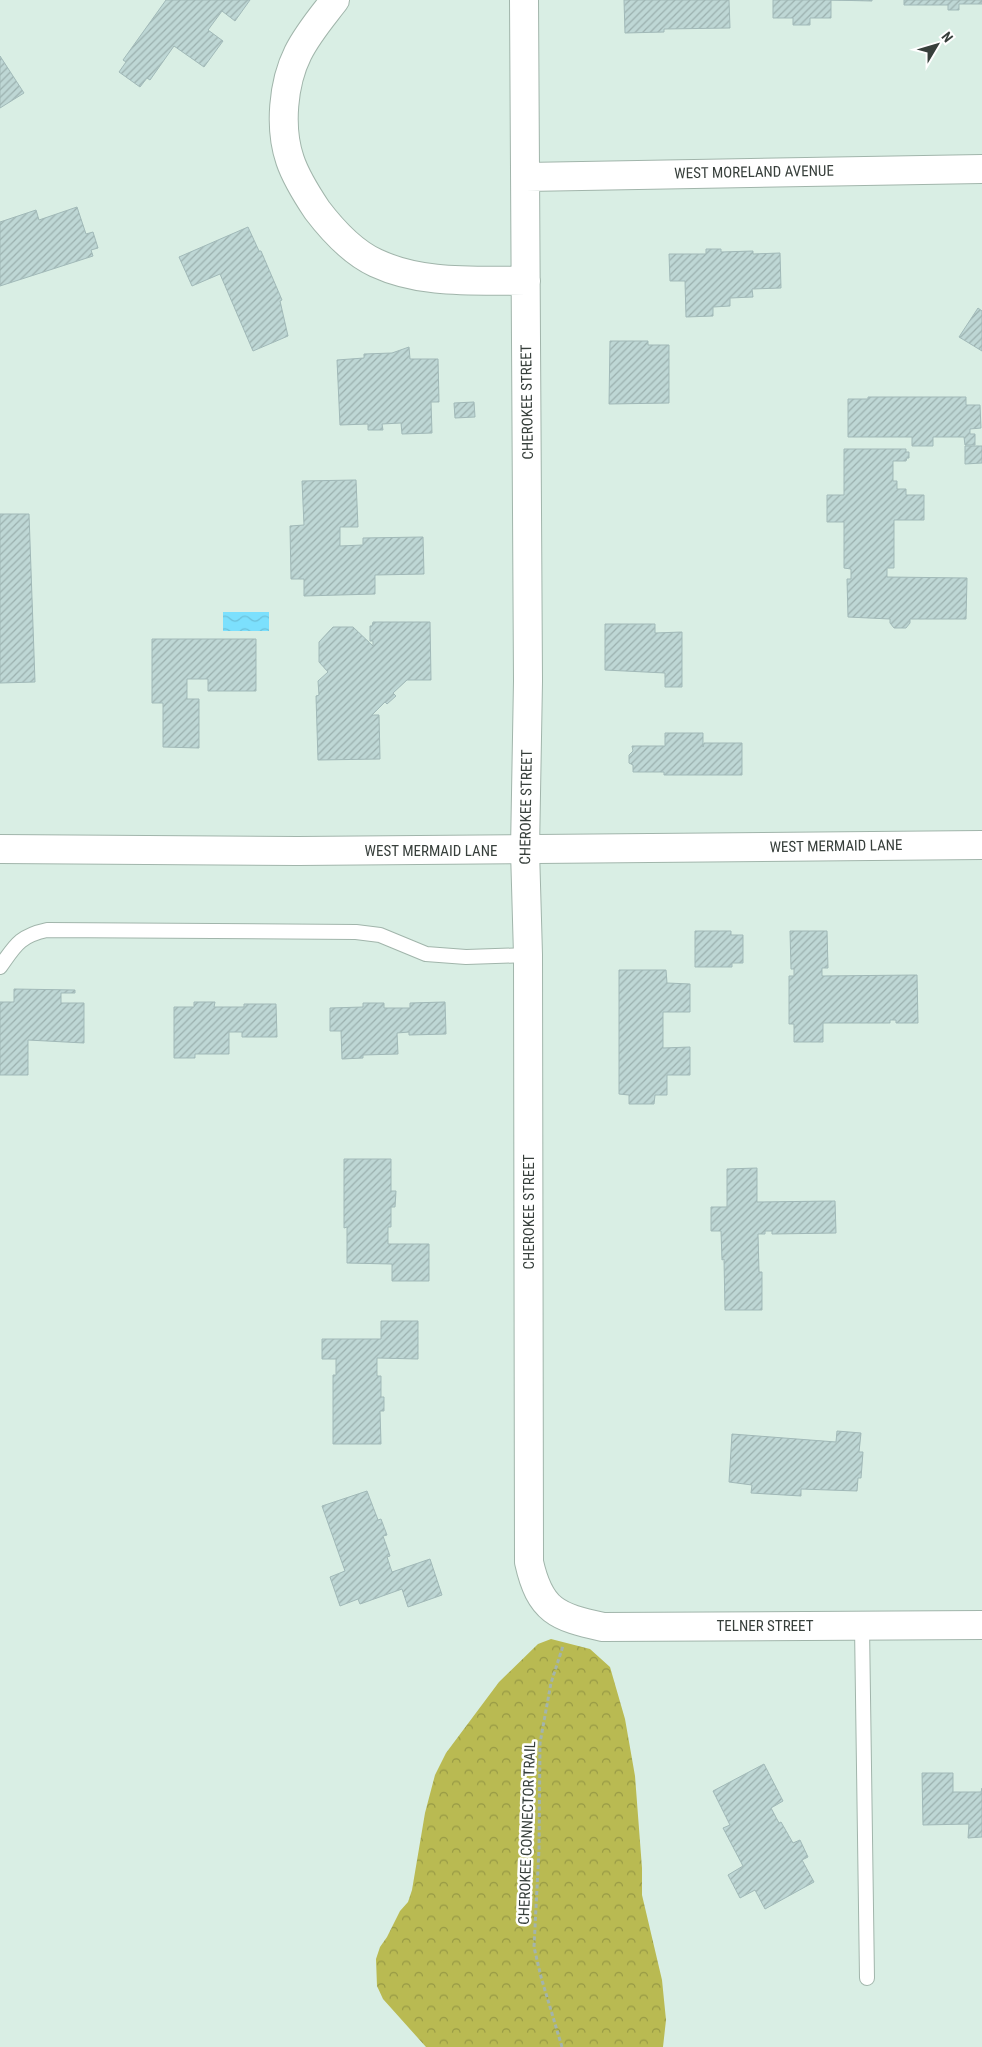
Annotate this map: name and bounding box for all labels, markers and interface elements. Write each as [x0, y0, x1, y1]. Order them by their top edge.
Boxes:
north arrow [912, 20, 962, 70]
text: N [938, 29, 956, 45]
street label: WEST MORELAND AVENUE [674, 162, 834, 182]
street label: CHEROKEE STREET [517, 344, 537, 460]
street label: CHEROKEE STREET [516, 749, 536, 865]
street label: WEST MERMAID LANE [769, 836, 903, 856]
street label: WEST MERMAID LANE [365, 842, 497, 860]
street label: CHEROKEE STREET [520, 1154, 538, 1270]
street label: TELNER STREET [717, 1617, 814, 1635]
street label: CHEROKEE CONNECTOR TRAIL [515, 1741, 539, 1925]

